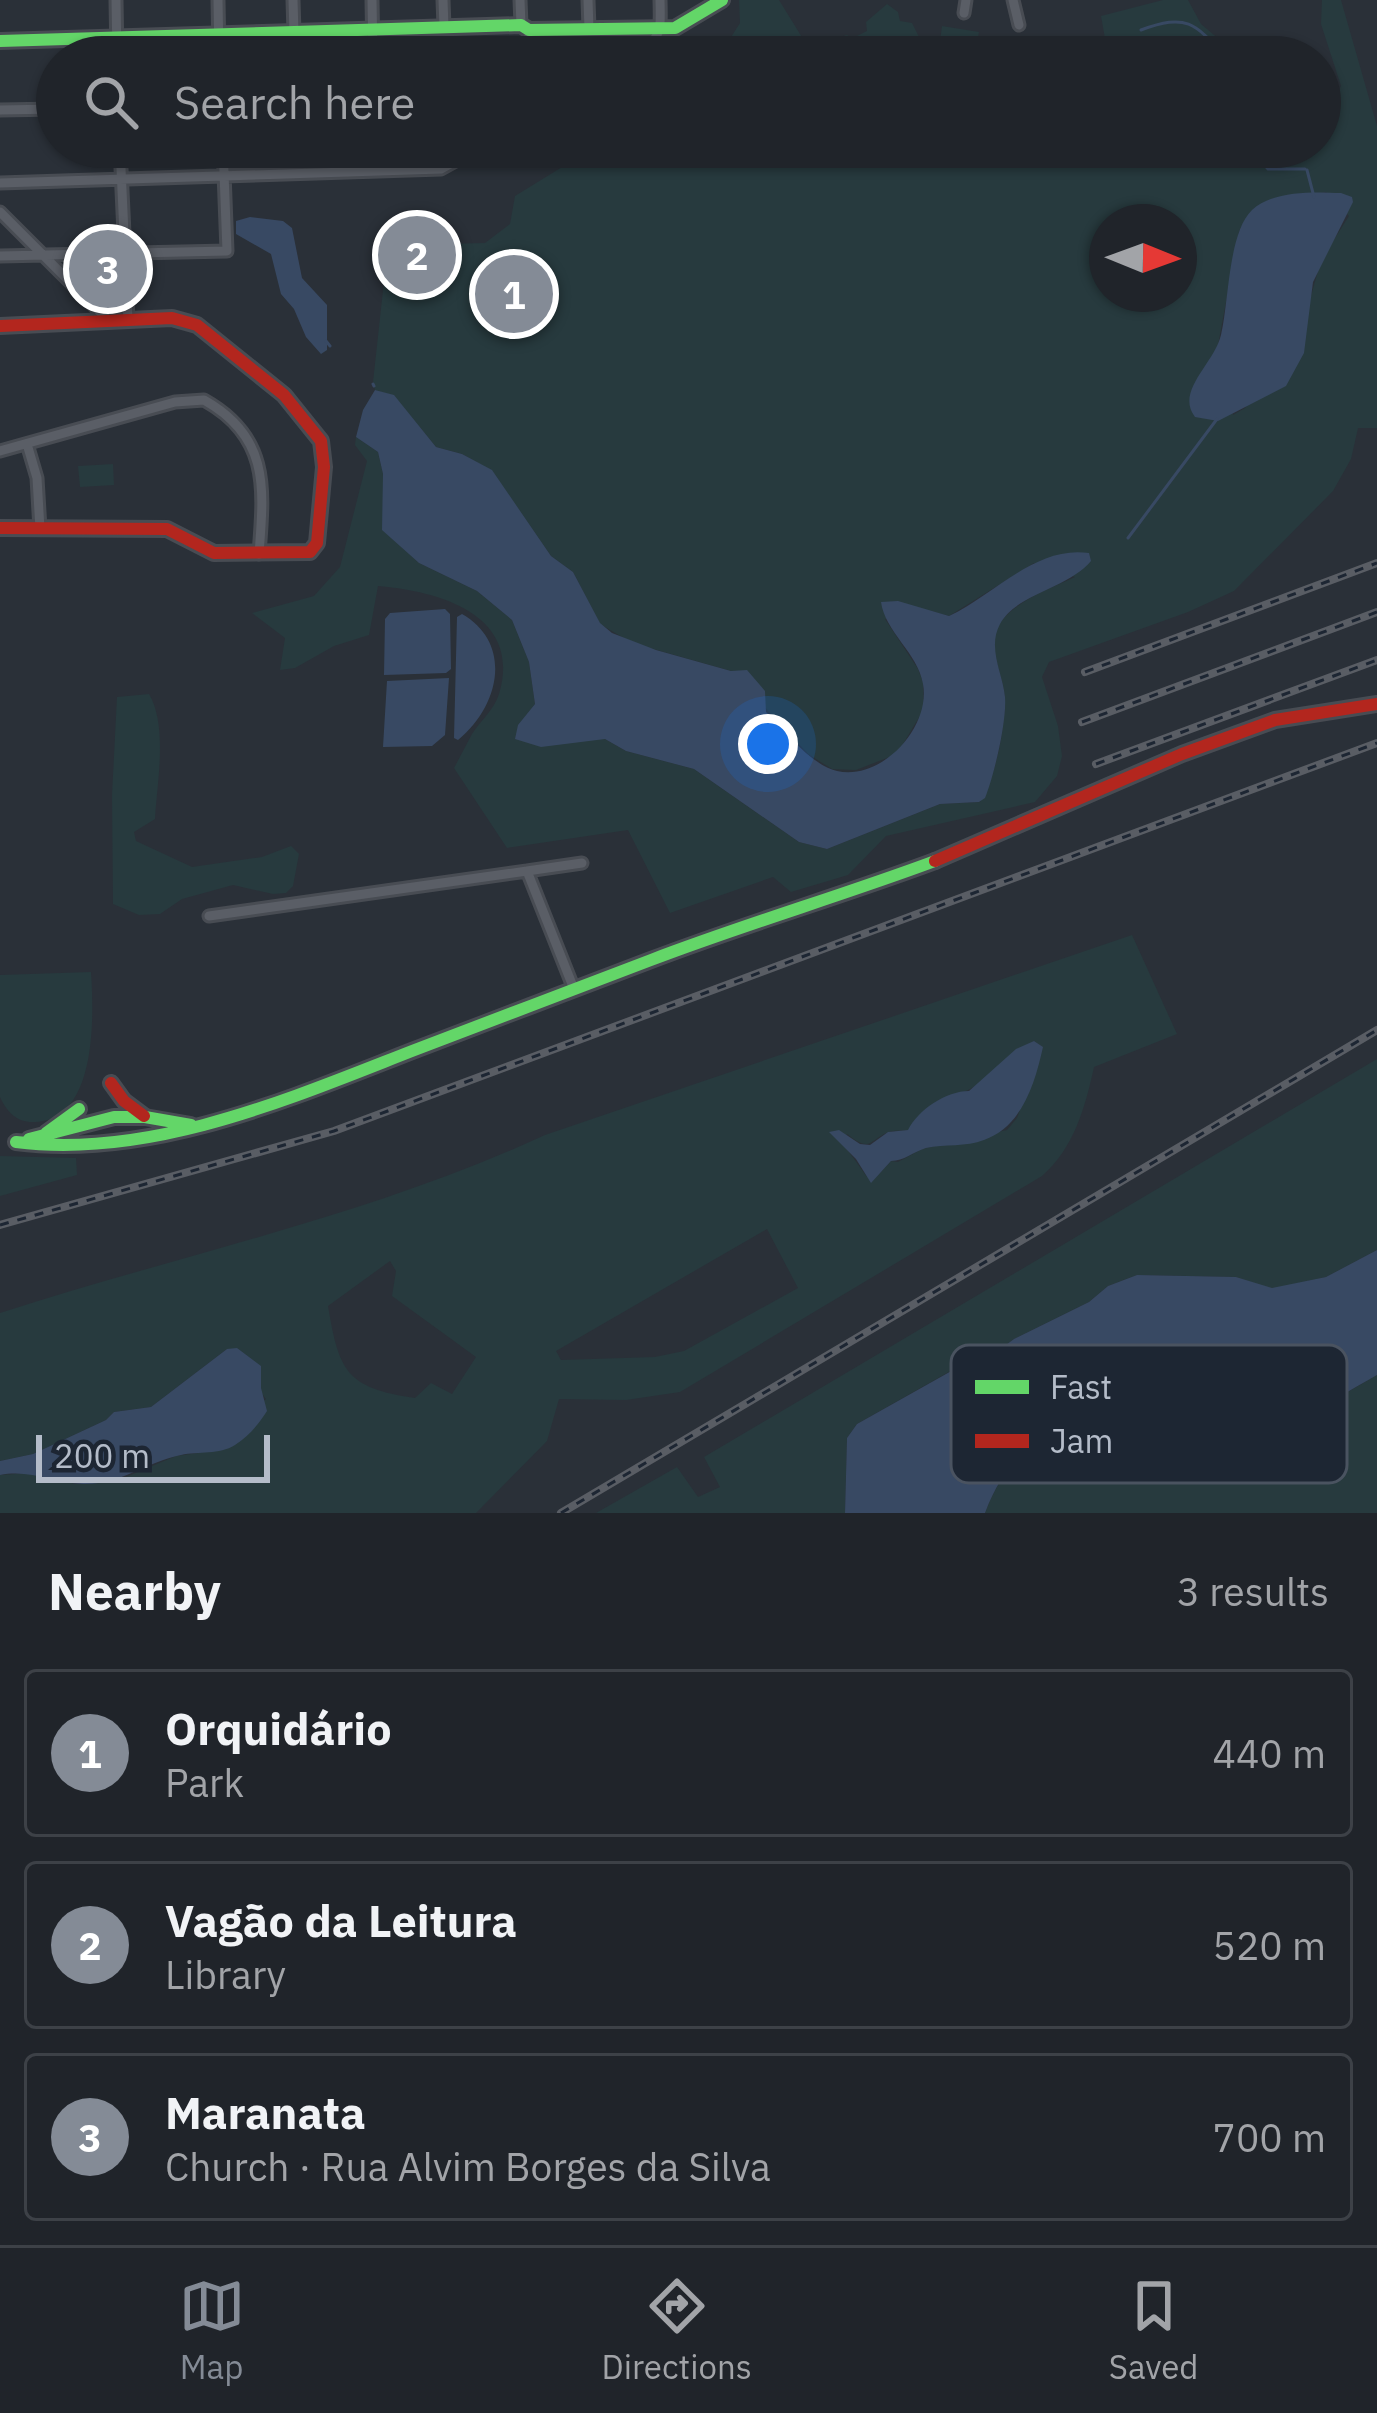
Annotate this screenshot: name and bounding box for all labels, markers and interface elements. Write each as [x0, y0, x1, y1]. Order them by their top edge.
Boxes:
search box [36, 36, 1341, 168]
icon: search [78, 69, 144, 135]
text: Search here [174, 73, 415, 131]
north arrow [1089, 204, 1197, 312]
pin: 2 [378, 210, 456, 300]
pin: 3 [69, 224, 147, 314]
pin: 1 [475, 249, 553, 339]
your location [738, 714, 798, 774]
legend [951, 1345, 1347, 1483]
text: Fast [1050, 1365, 1112, 1408]
text: Jam [1050, 1419, 1113, 1462]
scale bar [36, 1429, 270, 1482]
text: 200 m [54, 1434, 150, 1477]
text: Nearby [48, 1558, 221, 1624]
text: 3 results [1177, 1566, 1329, 1617]
text: Orquidário [165, 1699, 392, 1757]
text: 1 [78, 1728, 102, 1779]
text: 440 m [1213, 1728, 1326, 1779]
text: Park [165, 1757, 244, 1808]
text: Vagão da Leitura [165, 1891, 517, 1949]
text: 2 [78, 1920, 102, 1971]
text: 520 m [1213, 1920, 1326, 1971]
text: Library [165, 1949, 286, 2000]
text: Maranata [165, 2083, 366, 2141]
text: 3 [78, 2112, 102, 2163]
text: 700 m [1213, 2112, 1326, 2163]
text: Church · Rua Alvim Borges da Silva [165, 2141, 771, 2192]
tab: Map [179, 2273, 245, 2388]
tab: Directions [602, 2273, 752, 2388]
tab: Saved [1109, 2273, 1198, 2388]

